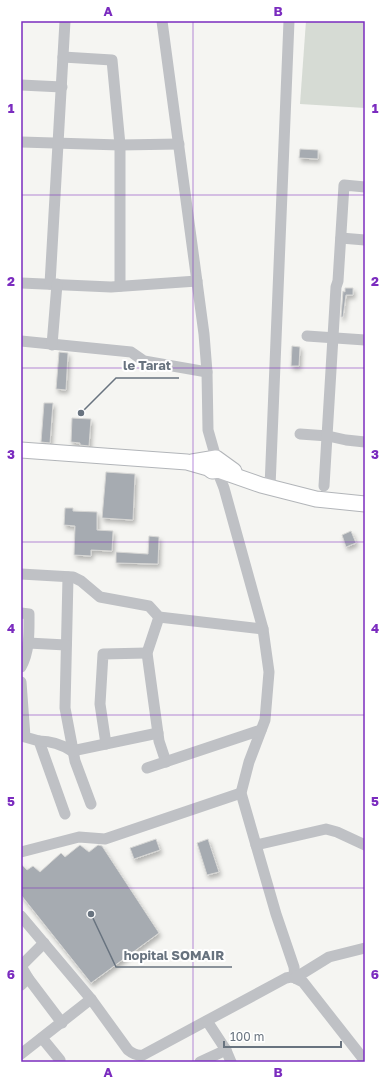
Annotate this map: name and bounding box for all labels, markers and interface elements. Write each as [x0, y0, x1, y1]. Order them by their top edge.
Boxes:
text: A [103, 3, 113, 19]
text: B [273, 3, 283, 19]
text: 1 [8, 100, 15, 116]
text: 1 [372, 100, 379, 116]
text: 2 [7, 273, 15, 289]
text: 2 [371, 273, 379, 289]
callout: le Tarat [116, 353, 179, 378]
text: le Tarat [123, 357, 171, 373]
text: 3 [7, 446, 15, 462]
text: 3 [371, 446, 379, 462]
text: 4 [7, 620, 15, 636]
text: 4 [371, 620, 379, 636]
text: 5 [7, 793, 15, 809]
text: 5 [371, 793, 379, 809]
callout: hopital SOMAIR [116, 942, 232, 967]
text: hopital SOMAIR [124, 947, 224, 963]
text: 6 [7, 966, 15, 982]
text: 6 [371, 966, 379, 982]
scale bar [224, 1023, 341, 1049]
text: 100 m [230, 1029, 264, 1044]
text: A [103, 1064, 113, 1080]
text: B [273, 1064, 283, 1080]

